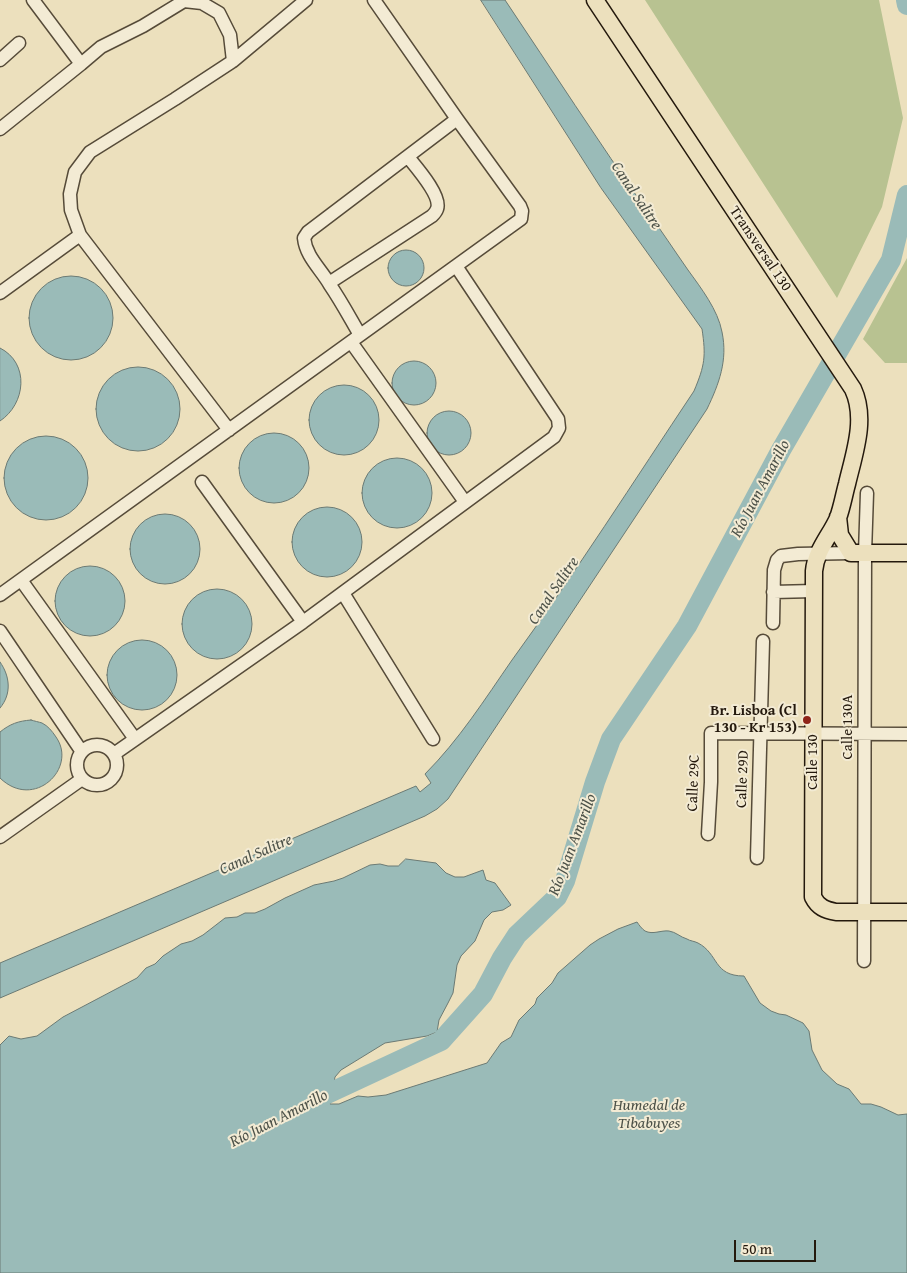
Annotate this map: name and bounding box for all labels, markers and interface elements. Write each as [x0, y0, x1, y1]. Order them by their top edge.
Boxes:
water label: Canal Salitre [606, 158, 666, 234]
street label: Transversal 130 [725, 203, 795, 295]
water label: Río Juan Amarillo [727, 437, 795, 541]
water label: Canal Salitre [524, 553, 584, 629]
street label: Calle 130A [839, 695, 857, 759]
place label: Br. Lisboa (Cl 130 - Kr 153) [710, 702, 797, 737]
marker: Br. Lisboa (Cl 130 - Kr 153) [801, 714, 813, 726]
street label: Calle 130 [804, 734, 822, 790]
street label: Calle 29D [733, 750, 753, 808]
street label: Calle 29C [684, 754, 704, 812]
water label: Río Juan Amarillo [545, 791, 601, 899]
water label: Canal Salitre [217, 830, 295, 880]
water label: Río Juan Amarillo [227, 1086, 331, 1152]
water label: Humedal de Tibabuyes [613, 1096, 685, 1134]
scale bar [737, 1230, 820, 1262]
text: 50 m [742, 1238, 772, 1259]

